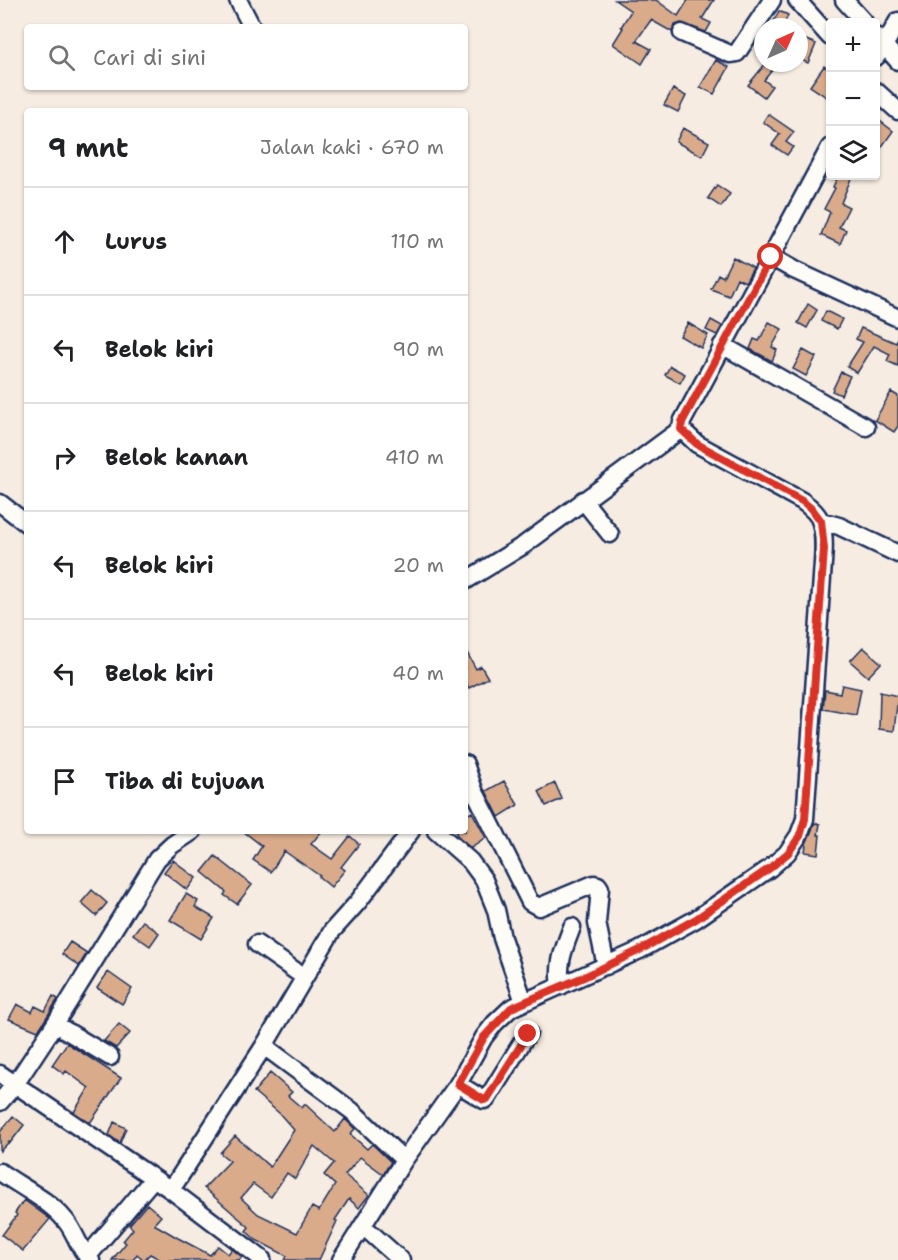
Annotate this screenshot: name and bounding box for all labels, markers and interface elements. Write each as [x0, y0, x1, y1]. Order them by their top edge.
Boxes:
north arrow [754, 18, 808, 72]
map controls [826, 18, 880, 180]
button: + [826, 18, 880, 72]
search box [24, 24, 468, 90]
icon: search [45, 41, 78, 74]
text: Cari di sini [93, 43, 206, 72]
button: − [826, 72, 880, 126]
button: layers [826, 126, 880, 180]
text: 9 mnt [48, 130, 128, 165]
text: Jalan kaki · 670 m [260, 134, 444, 160]
icon: ahead [48, 225, 81, 258]
text: Lurus [105, 227, 167, 256]
text: 110 m [390, 228, 444, 254]
route start [757, 243, 783, 269]
icon: left [48, 333, 81, 366]
text: Belok kiri [105, 335, 214, 364]
text: 90 m [392, 336, 444, 362]
icon: right [48, 441, 81, 474]
text: Belok kanan [105, 443, 248, 472]
text: 410 m [385, 444, 444, 470]
icon: left [48, 549, 81, 582]
text: Belok kiri [105, 551, 214, 580]
text: 20 m [393, 552, 444, 578]
icon: left [48, 657, 81, 690]
text: Belok kiri [105, 659, 214, 688]
text: 40 m [392, 660, 444, 686]
icon: arrive [48, 765, 81, 798]
text: Tiba di tujuan [105, 767, 265, 796]
route end [514, 1020, 540, 1046]

